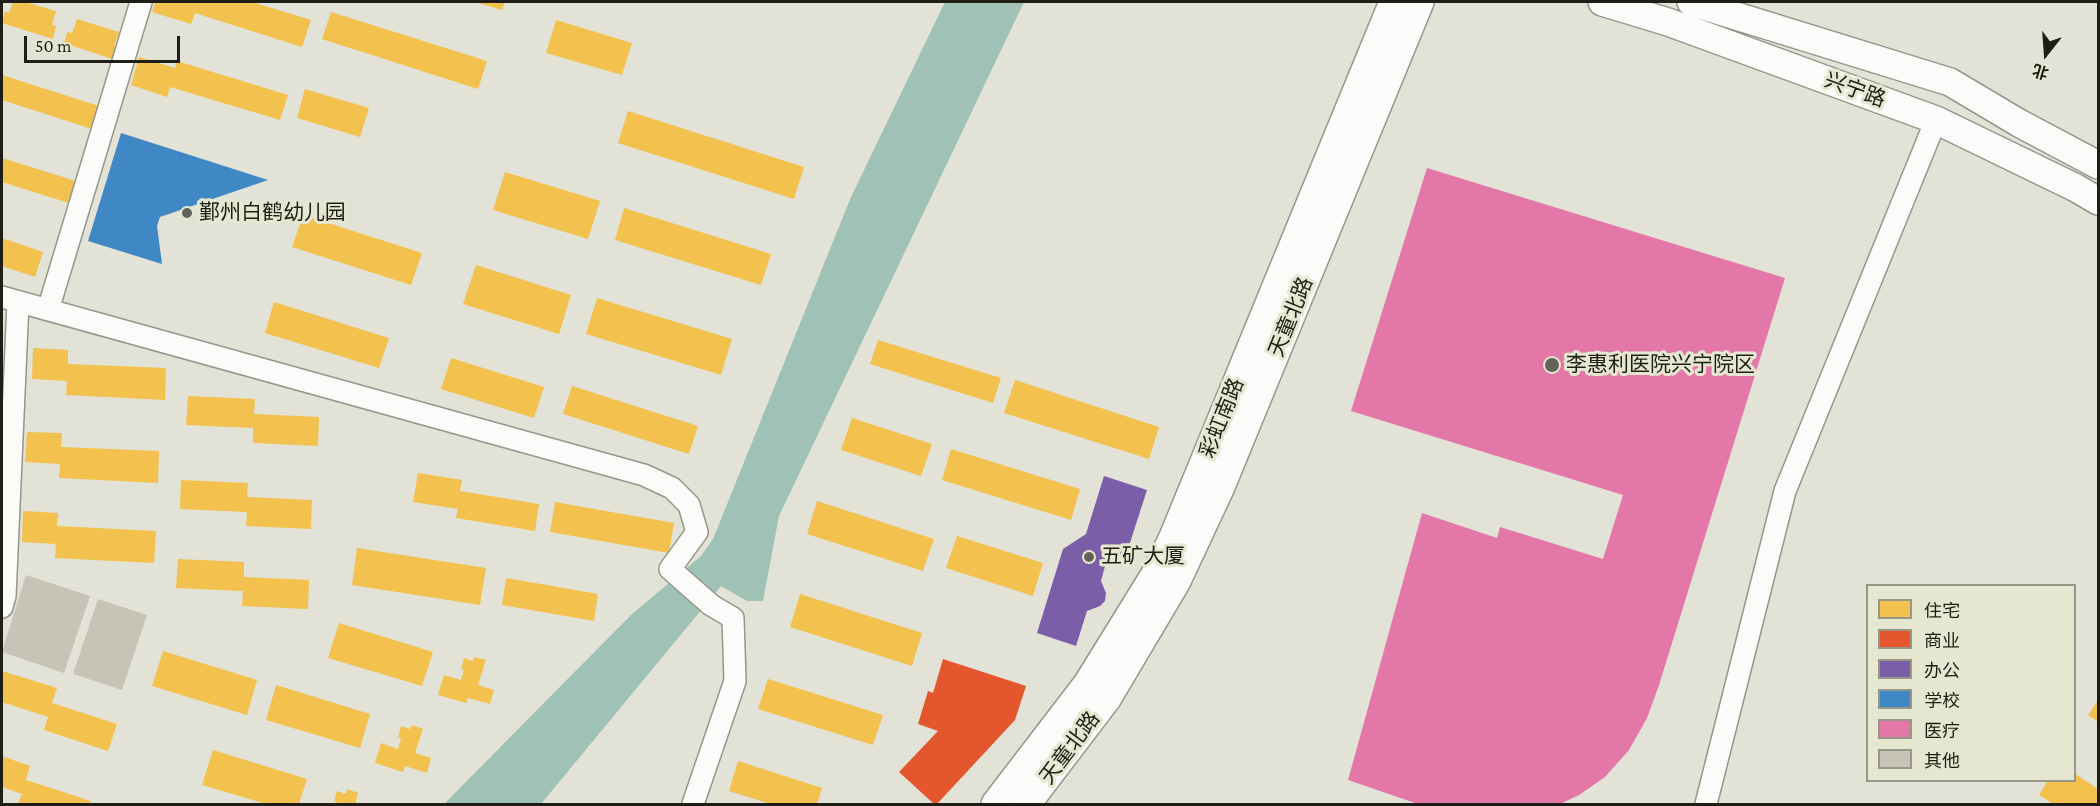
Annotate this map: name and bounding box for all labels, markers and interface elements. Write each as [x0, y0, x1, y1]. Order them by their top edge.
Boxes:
scale bar [27, 24, 183, 62]
north arrow [2016, 24, 2076, 84]
text: 50 m [35, 36, 72, 56]
text: 北 [2030, 61, 2051, 82]
street label: 兴宁路 [1821, 67, 1889, 113]
place label: 鄞州白鹤幼儿园 [199, 200, 346, 226]
marker: 鄞州白鹤幼儿园 [180, 206, 194, 220]
street label: 天童北路 [1264, 273, 1318, 361]
place label: 李惠利医院兴宁院区 [1566, 352, 1755, 378]
marker: 李惠利医院兴宁院区 [1543, 356, 1561, 374]
street label: 彩虹南路 [1195, 374, 1249, 462]
place label: 五矿大厦 [1101, 544, 1185, 570]
marker: 五矿大厦 [1082, 550, 1096, 564]
legend [1866, 584, 2076, 782]
text: 住宅 [1924, 601, 1960, 621]
text: 商业 [1924, 631, 1960, 651]
text: 办公 [1924, 661, 1960, 681]
text: 学校 [1924, 691, 1960, 711]
street label: 天童北路 [1035, 707, 1105, 789]
text: 医疗 [1924, 721, 1960, 741]
text: 其他 [1924, 751, 1960, 771]

